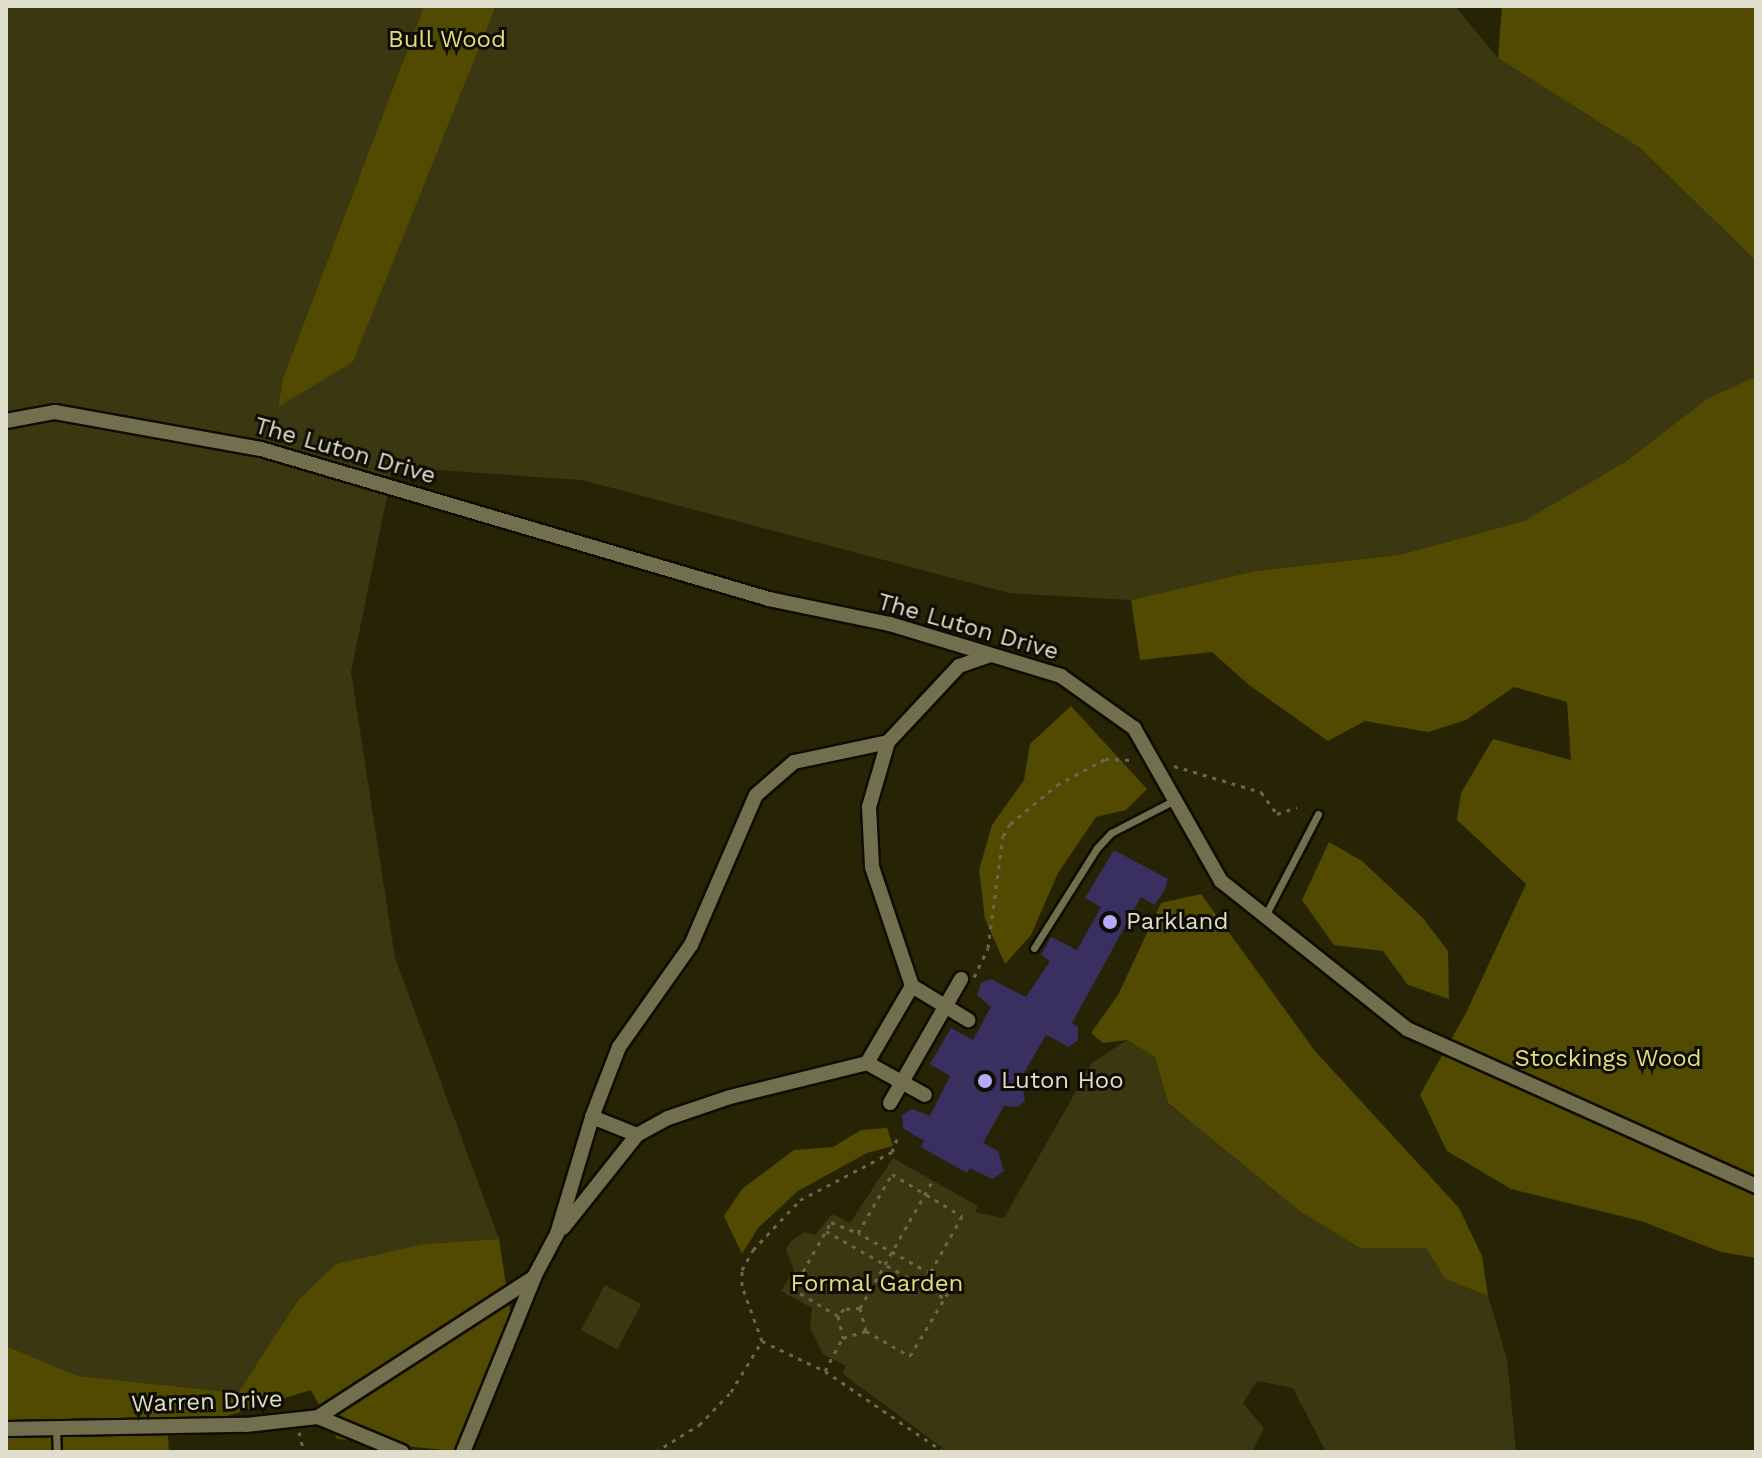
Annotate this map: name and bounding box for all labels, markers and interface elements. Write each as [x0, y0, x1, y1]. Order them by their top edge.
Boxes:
park label: Bull Wood [387, 26, 507, 54]
street label: The Luton Drive [251, 411, 439, 491]
street label: The Luton Drive [874, 587, 1062, 667]
place label: Parkland [1126, 908, 1228, 936]
marker: Parkland [1101, 913, 1119, 931]
park label: Stockings Wood [1514, 1045, 1702, 1073]
place label: Luton Hoo [1001, 1067, 1124, 1095]
marker: Luton Hoo [976, 1072, 994, 1090]
park label: Formal Garden [790, 1270, 964, 1298]
street label: Warren Drive [131, 1385, 283, 1419]

